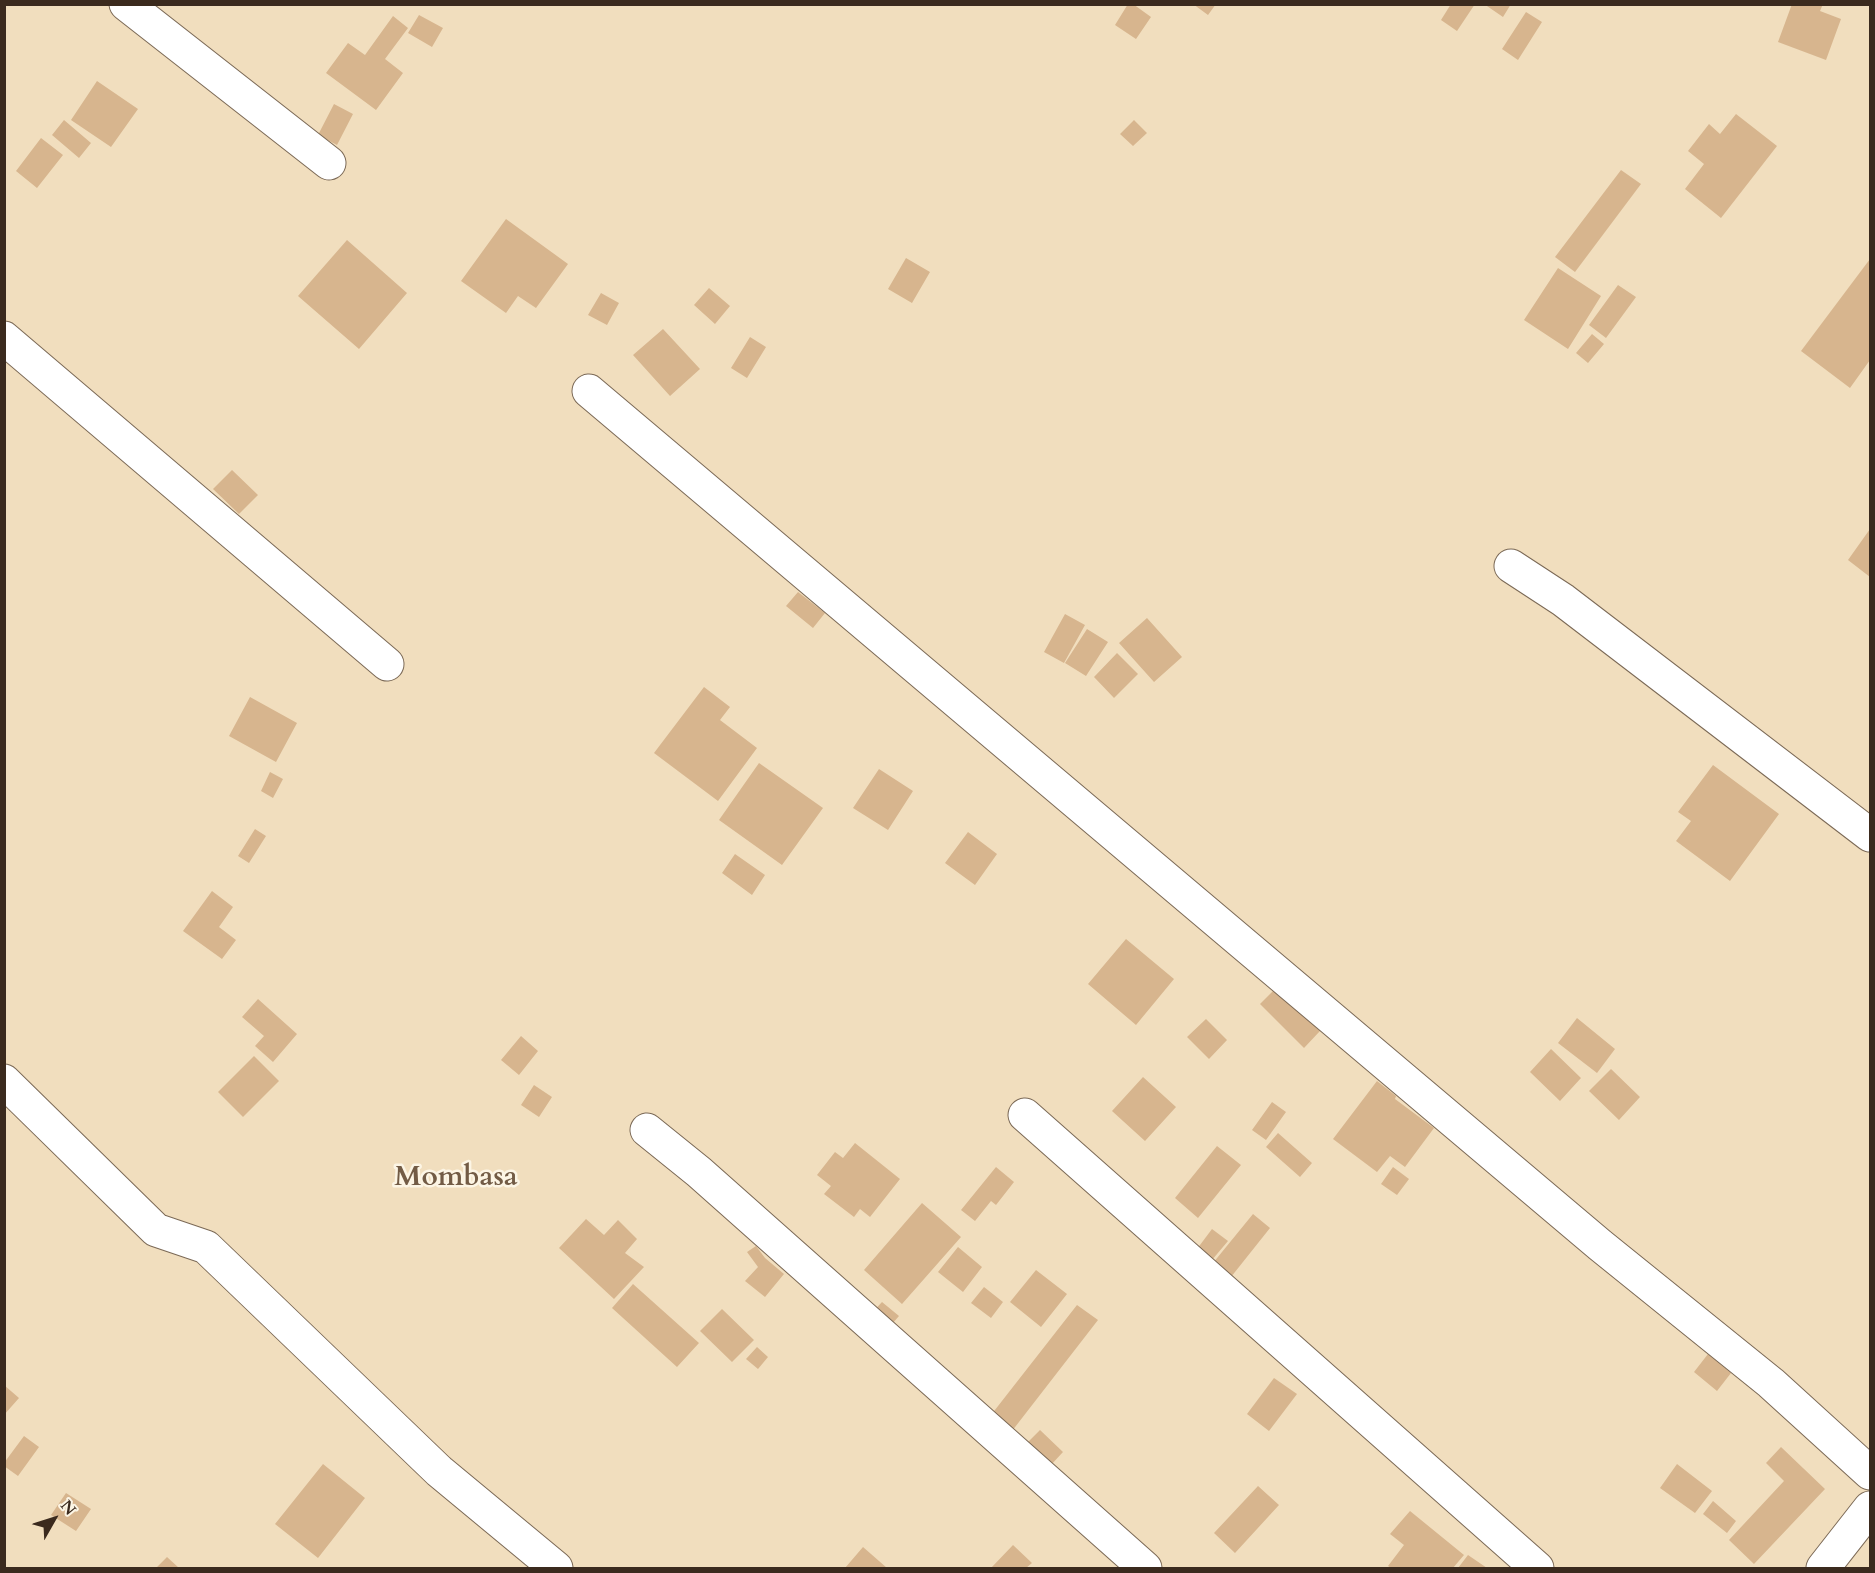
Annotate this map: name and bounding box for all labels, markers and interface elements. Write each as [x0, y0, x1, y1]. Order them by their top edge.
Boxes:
district label: Mombasa [394, 1162, 518, 1196]
north arrow [24, 1489, 84, 1549]
text: N [55, 1495, 81, 1520]

